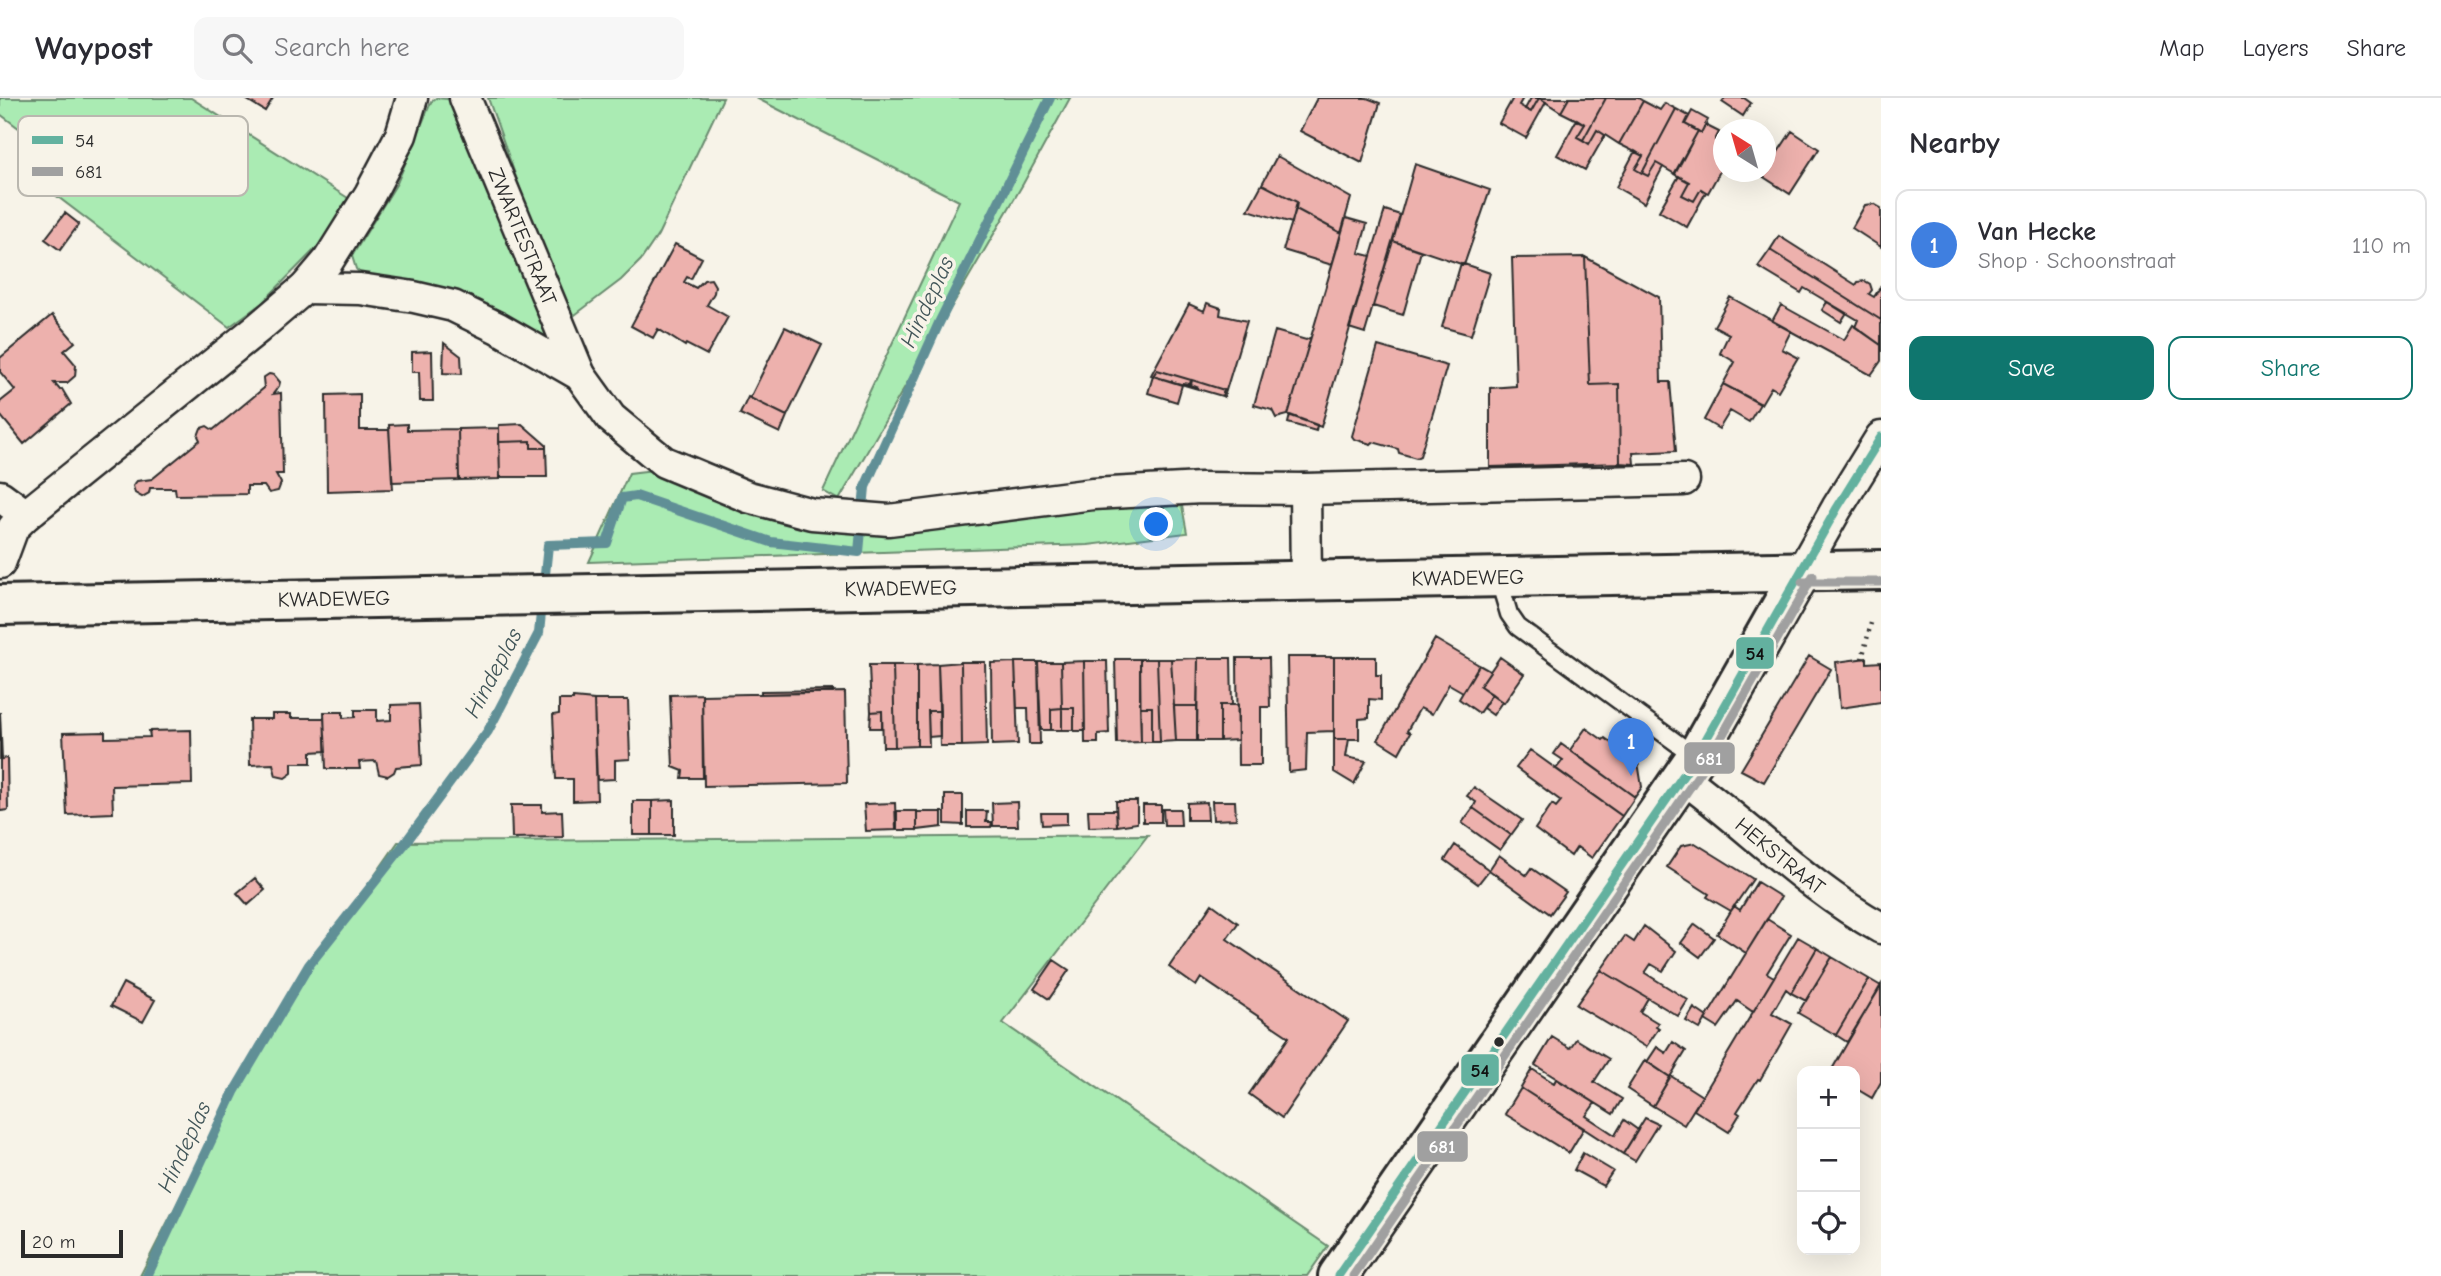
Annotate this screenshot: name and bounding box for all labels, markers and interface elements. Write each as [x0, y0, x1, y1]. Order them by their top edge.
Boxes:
search box [194, 17, 684, 80]
text: Waypost [35, 29, 152, 67]
icon: search [218, 29, 256, 67]
text: Search here [274, 33, 410, 63]
text: Map [2159, 34, 2205, 62]
text: Layers [2243, 34, 2308, 62]
text: Share [2346, 34, 2406, 62]
legend [18, 116, 248, 196]
north arrow [1713, 119, 1776, 182]
text: Nearby [1909, 126, 2000, 161]
text: 54 [75, 130, 95, 152]
text: 681 [75, 161, 103, 183]
street label: ZWARTESTRAAT [483, 164, 562, 309]
text: Van Hecke [1978, 217, 2096, 247]
text: 1 [1929, 232, 1939, 259]
text: 110 m [2352, 232, 2411, 259]
text: Shop · Schoonstraat [1978, 247, 2175, 274]
water label: Hindeplas [894, 252, 960, 352]
button: Save [1909, 336, 2154, 400]
button: Share [2168, 336, 2413, 400]
your location [1139, 507, 1173, 541]
street label: KWADEWEG [1411, 565, 1524, 591]
street label: KWADEWEG [844, 575, 957, 601]
street label: KWADEWEG [277, 586, 391, 612]
water label: Hindeplas [458, 623, 528, 722]
line badge: 54 [1735, 636, 1775, 670]
text: 54 [1745, 643, 1765, 665]
pin: 1 [1608, 718, 1654, 776]
line badge: 681 [1683, 741, 1736, 775]
text: 681 [1695, 748, 1723, 770]
street label: HEKSTRAAT [1731, 812, 1830, 900]
unlabelled marker [1492, 1035, 1506, 1049]
line badge: 54 [1460, 1053, 1500, 1087]
text: 54 [1470, 1060, 1490, 1082]
map controls [1797, 1066, 1860, 1255]
button: + [1797, 1066, 1860, 1129]
water label: Hindeplas [151, 1097, 217, 1197]
button: − [1797, 1129, 1860, 1192]
line badge: 681 [1416, 1130, 1469, 1163]
text: 681 [1428, 1136, 1456, 1158]
button: locate [1797, 1192, 1860, 1255]
scale bar [21, 1227, 122, 1259]
text: 20 m [32, 1231, 76, 1253]

